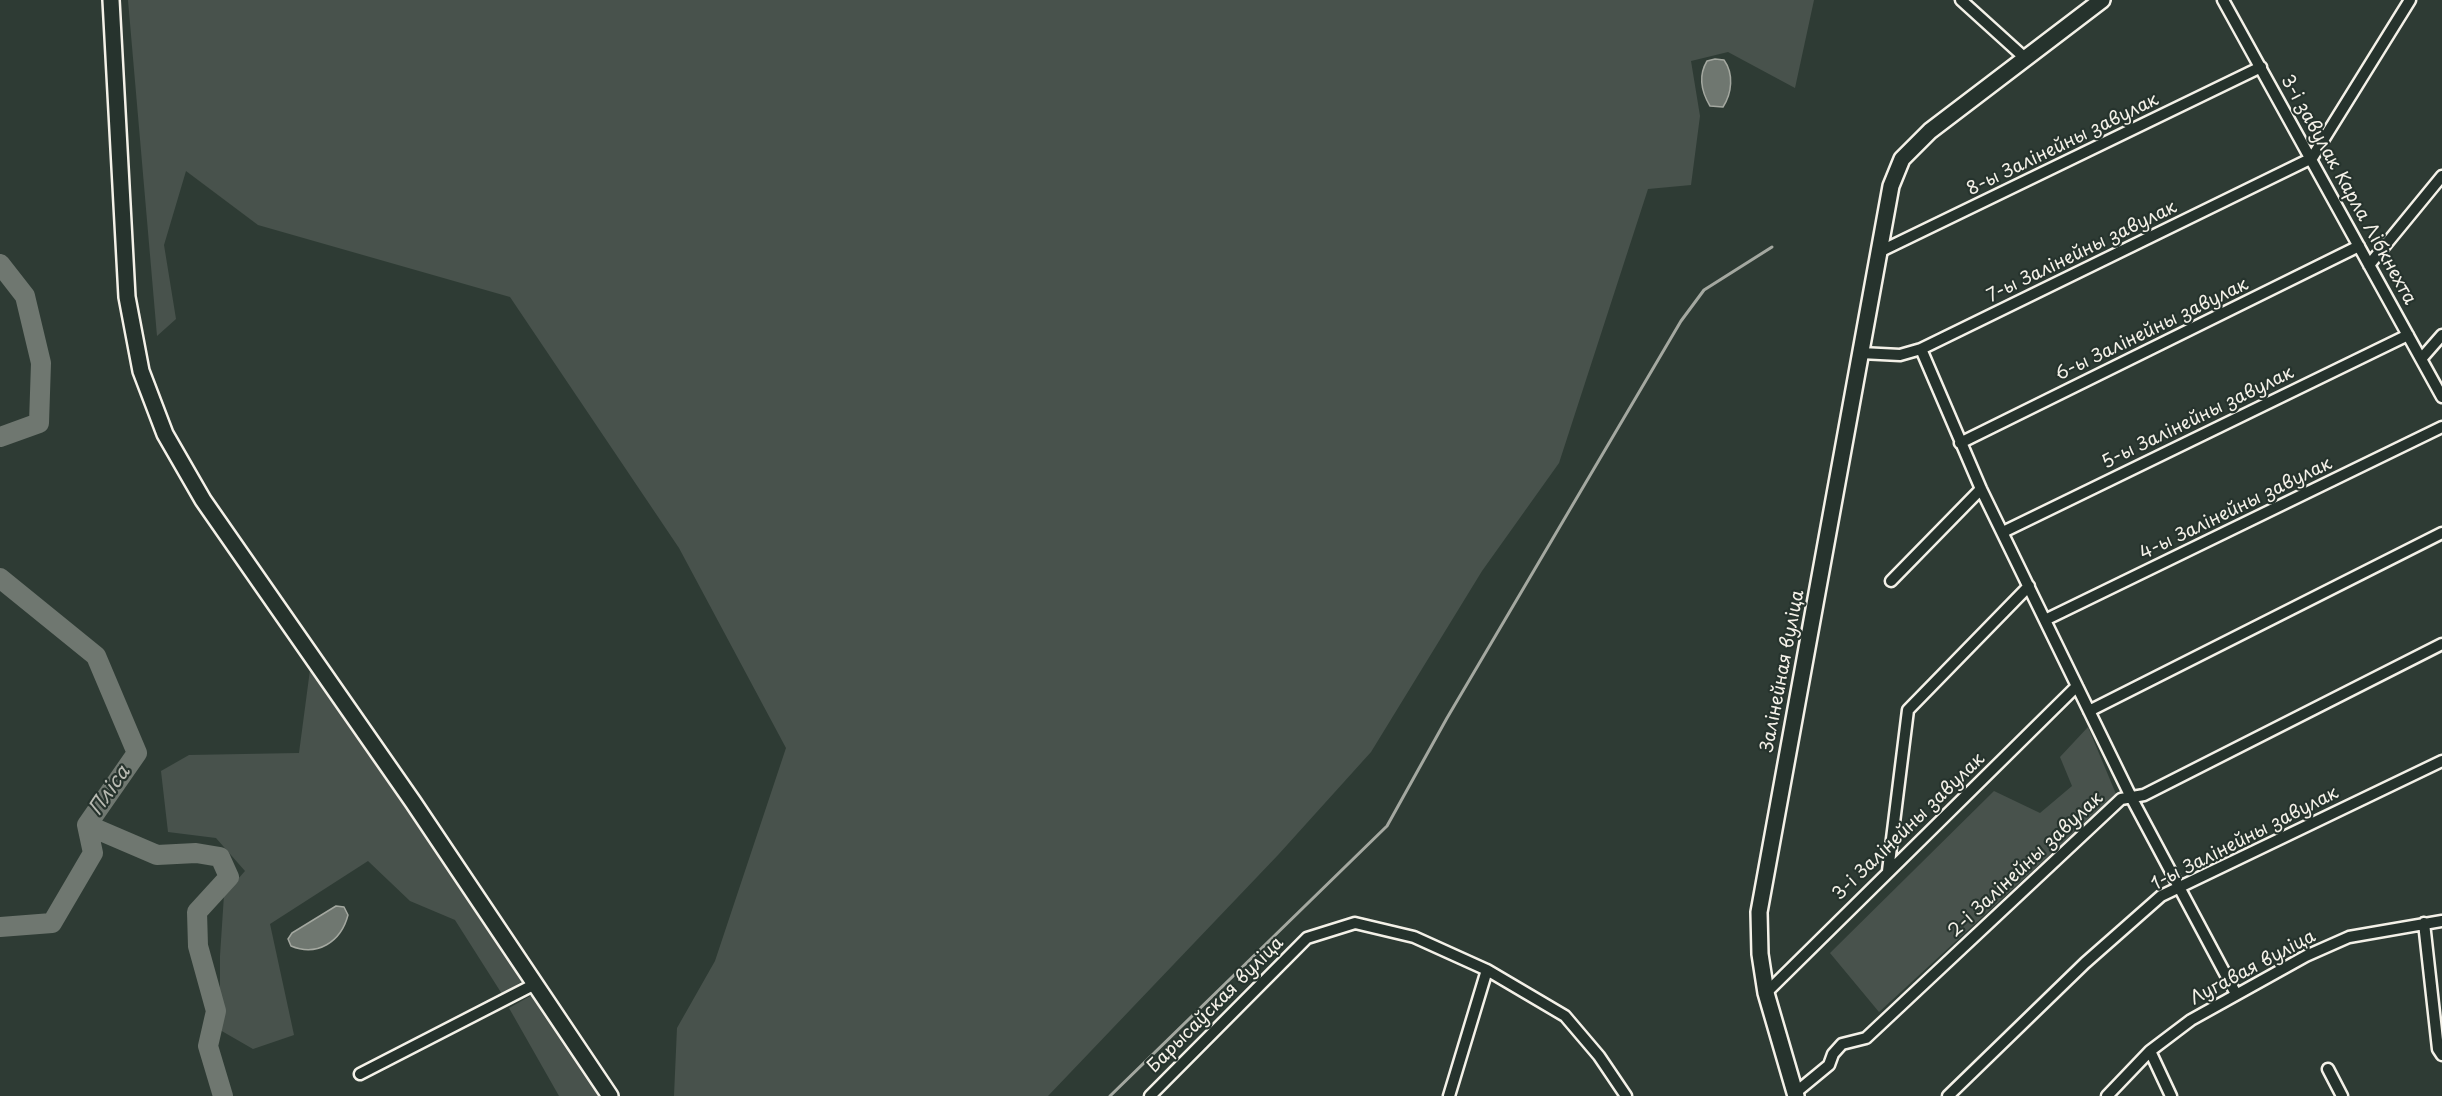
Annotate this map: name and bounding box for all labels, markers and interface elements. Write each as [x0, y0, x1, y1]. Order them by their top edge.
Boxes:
street label: 3-і завулак Карла Лібкнехта [2276, 71, 2420, 309]
street label: 8-ы Залінейны завулак [1964, 89, 2162, 201]
street label: 7-ы Залінейны завулак [1983, 197, 2181, 307]
street label: 6-ы Залінейны завулак [2052, 274, 2252, 386]
street label: 5-ы Залінейны завулак [2099, 362, 2297, 474]
street label: 4-ы Залінейны завулак [2136, 453, 2336, 565]
street label: Залінейная вуліца [1757, 588, 1809, 754]
street label: 3-і Залінейны завулак [1829, 749, 1989, 905]
water label: Пліса [84, 762, 136, 820]
street label: 1-ы Залінейны завулак [2148, 782, 2342, 896]
street label: 2-і Залінейны завулак [1944, 788, 2108, 942]
street label: Лугавая вуліца [2187, 926, 2319, 1010]
street label: Барысаўская вуліца [1143, 932, 1289, 1078]

